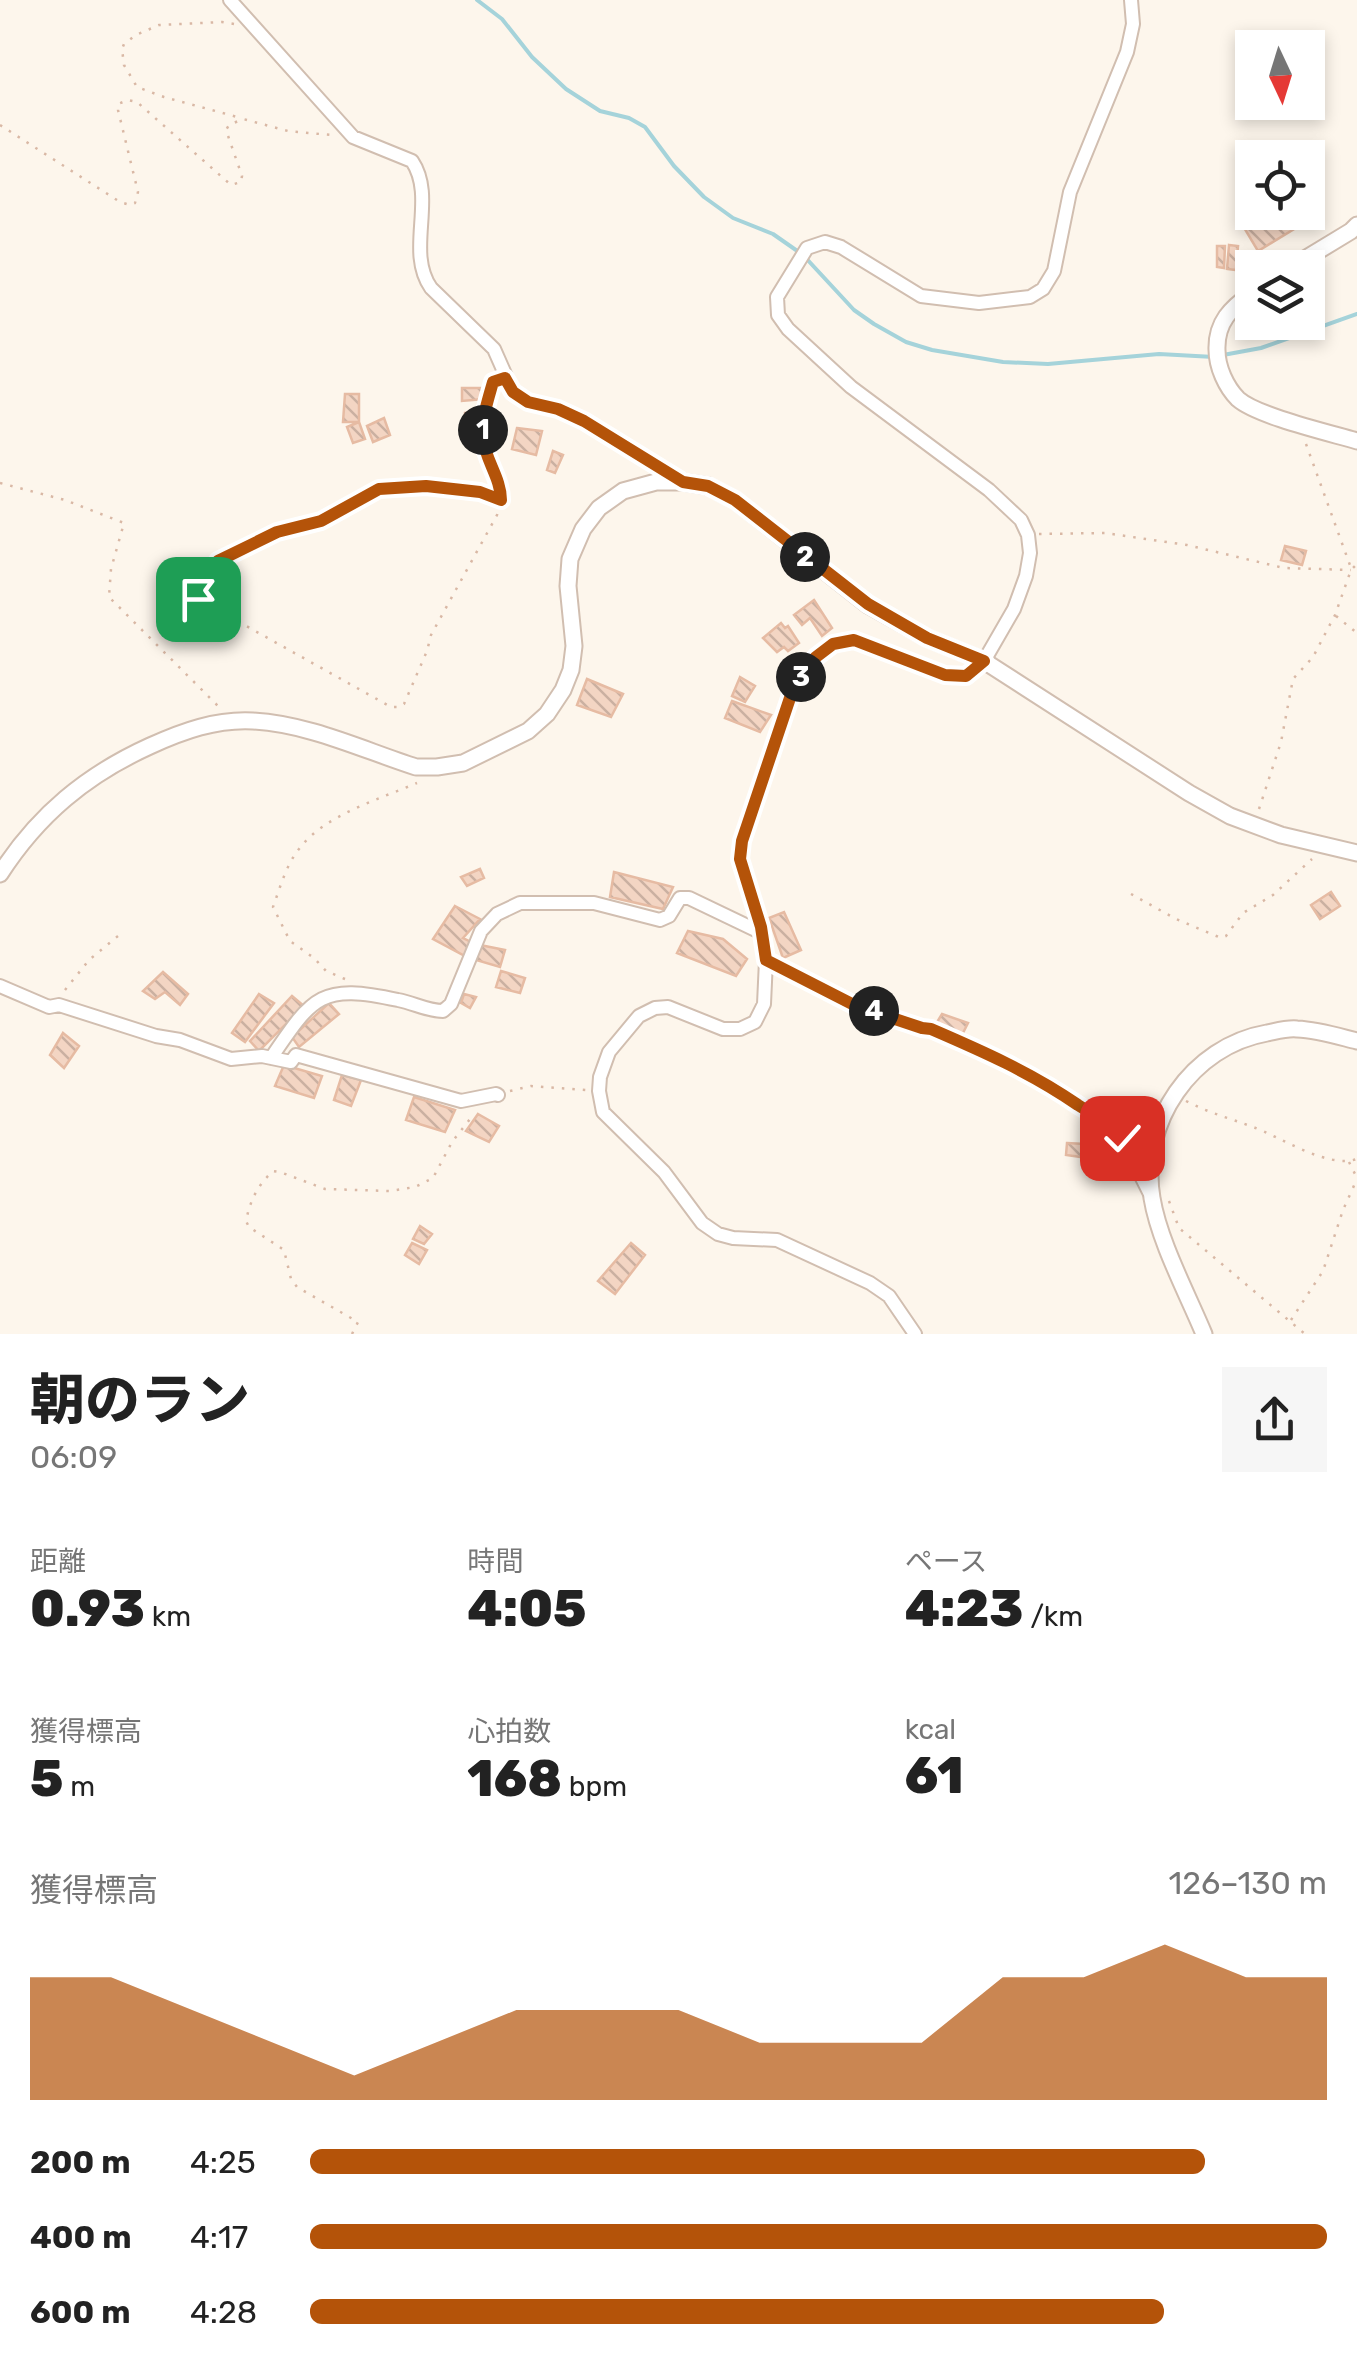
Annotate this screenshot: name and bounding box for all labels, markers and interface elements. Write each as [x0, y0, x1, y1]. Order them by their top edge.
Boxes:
north arrow [1235, 30, 1325, 120]
map controls [1235, 30, 1325, 340]
button: locate [1235, 140, 1325, 230]
button: layers [1235, 250, 1325, 340]
pin: 1 [458, 405, 508, 455]
text: 1 [476, 413, 490, 446]
pin: 2 [780, 532, 830, 582]
text: 2 [796, 540, 814, 573]
pin [156, 557, 241, 642]
icon: arrive [171, 572, 226, 627]
pin: 3 [776, 652, 826, 702]
text: 3 [792, 660, 810, 693]
pin: 4 [849, 986, 899, 1036]
text: 4 [864, 994, 884, 1027]
pin [1080, 1096, 1165, 1181]
icon: check [1095, 1111, 1150, 1166]
button: share [1222, 1367, 1327, 1472]
text: 朝のラン [30, 1368, 250, 1433]
text: 06:09 [30, 1438, 117, 1476]
text: 距離 [30, 1545, 86, 1578]
text: 時間 [467, 1545, 523, 1578]
text: ペース [905, 1545, 987, 1578]
text: 0.93 [30, 1579, 145, 1639]
text: 4:05 [467, 1579, 586, 1639]
text: 4:23 [905, 1579, 1024, 1639]
text: km [145, 1600, 191, 1633]
text: /km [1024, 1600, 1083, 1633]
text: kcal [905, 1713, 956, 1746]
text: 獲得標高 [30, 1715, 142, 1748]
text: 心拍数 [467, 1715, 551, 1748]
text: 61 [905, 1746, 964, 1806]
text: 5 [30, 1749, 63, 1809]
text: 168 [467, 1749, 562, 1809]
text: m [63, 1770, 95, 1803]
text: bpm [562, 1770, 627, 1803]
text: 126–130 m [1168, 1864, 1327, 1902]
text: 獲得標高 [30, 1871, 158, 1909]
text: 200 m [30, 2143, 130, 2181]
text: 4:25 [190, 2143, 256, 2181]
text: 400 m [30, 2218, 132, 2256]
text: 4:17 [190, 2218, 248, 2256]
text: 600 m [30, 2293, 130, 2331]
text: 4:28 [190, 2293, 257, 2331]

